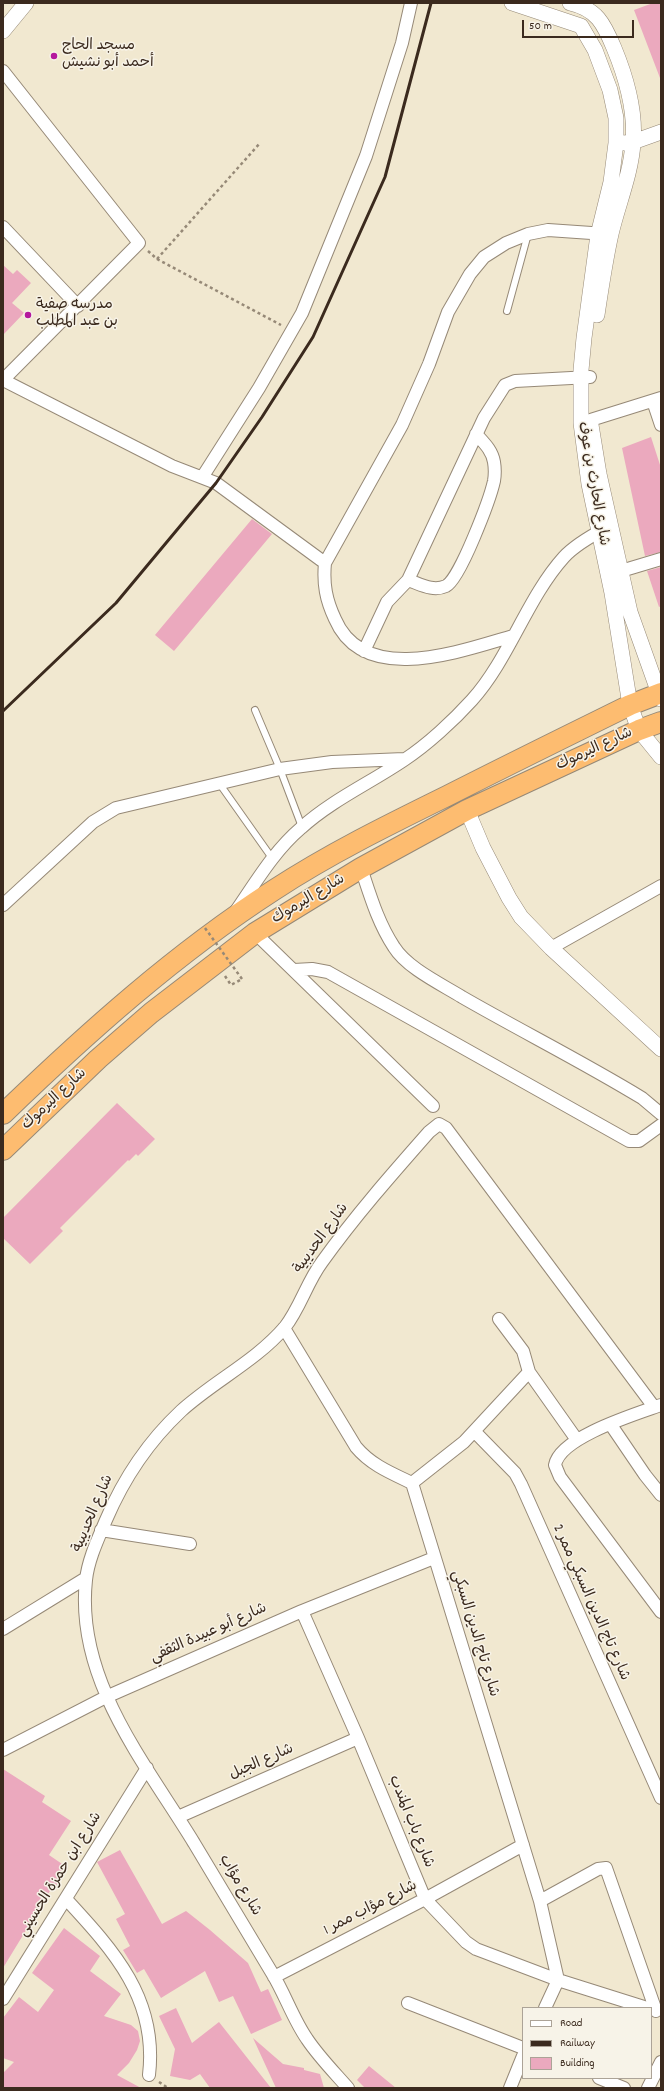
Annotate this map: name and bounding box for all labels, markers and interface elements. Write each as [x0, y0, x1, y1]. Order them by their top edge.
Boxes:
scale bar [524, 12, 636, 38]
text: 50 m [529, 18, 552, 35]
place label: مسجد الحاج أحمد أبو نشيش [62, 38, 154, 73]
marker: مسجد الحاج أحمد أبو نشيش [49, 51, 59, 61]
place label: مدرسه صفية بن عبد المطلب [36, 297, 118, 332]
marker: مدرسه صفية بن عبد المطلب [23, 310, 33, 320]
street label: شارع الحارث بن عوف [572, 420, 612, 548]
street label: شارع اليرموك [554, 724, 636, 776]
street label: شارع اليرموك [269, 871, 349, 929]
street label: شارع اليرموك [19, 1065, 91, 1135]
street label: شارع الحديبية [290, 1200, 354, 1278]
street label: شارع الحديبية [70, 1472, 118, 1556]
street label: شارع تاج الدين السبكي ممر 2 [547, 1522, 633, 1684]
street label: شارع تاج الدين السبكي [446, 1569, 502, 1699]
street label: شارع أبو عبيدة الثقفي [148, 1600, 270, 1668]
street label: شارع الجبل [227, 1741, 297, 1785]
street label: شارع باب المندب [383, 1773, 437, 1871]
street label: شارع ابن حمزة الحسيني [15, 1809, 107, 1941]
street label: شارع مؤاب [214, 1852, 264, 1920]
street label: شارع مؤاب ممر 1 [321, 1878, 421, 1940]
legend [522, 2007, 652, 2079]
text: Road [560, 2015, 582, 2032]
text: Railway [560, 2035, 595, 2052]
text: Building [560, 2055, 595, 2072]

